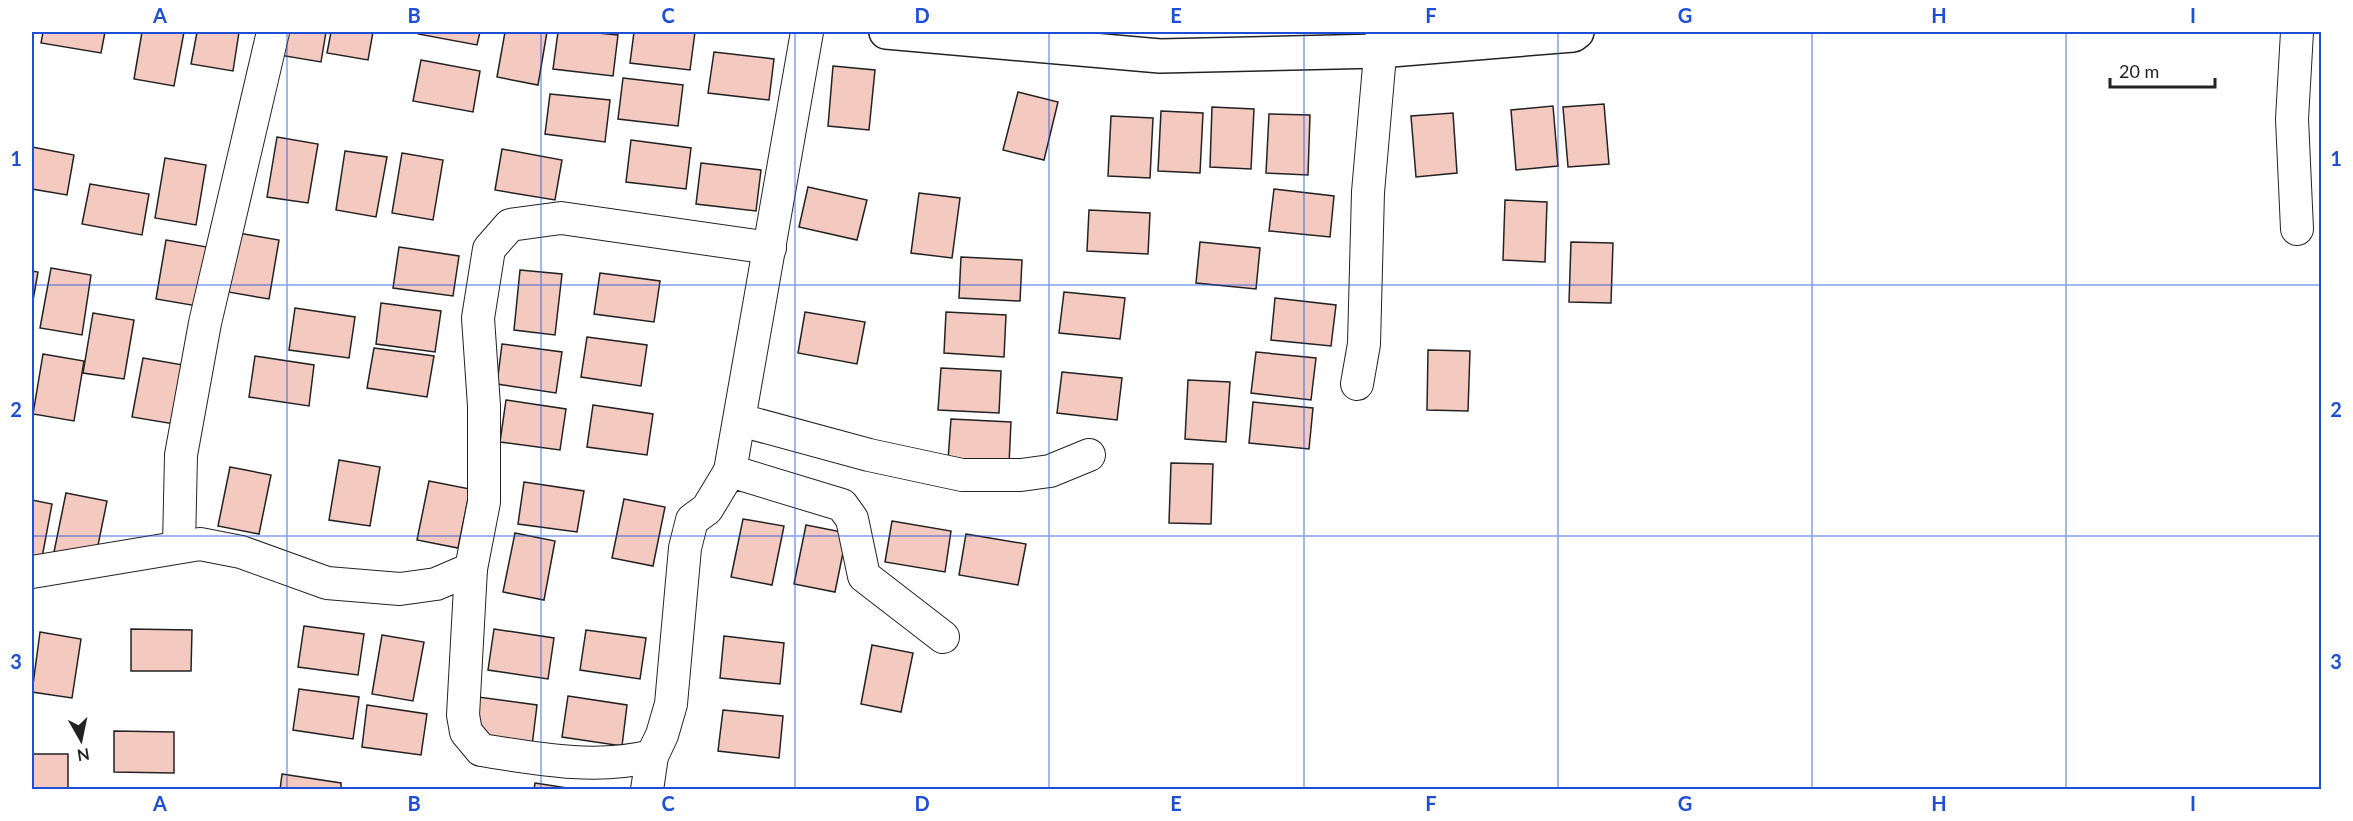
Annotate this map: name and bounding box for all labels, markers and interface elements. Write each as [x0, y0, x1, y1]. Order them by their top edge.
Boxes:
text: A [152, 3, 167, 27]
text: B [407, 3, 421, 27]
text: C [661, 3, 675, 27]
text: D [914, 3, 930, 27]
text: E [1170, 3, 1182, 27]
text: F [1425, 3, 1437, 27]
text: G [1678, 3, 1692, 27]
text: H [1931, 3, 1947, 27]
text: I [2190, 3, 2196, 27]
scale bar [2110, 51, 2215, 89]
text: 20 m [2119, 60, 2159, 82]
text: 1 [10, 146, 22, 170]
text: 1 [2330, 146, 2342, 170]
text: 2 [10, 397, 22, 421]
text: 2 [2330, 397, 2342, 421]
text: 3 [10, 649, 22, 673]
text: 3 [2330, 649, 2342, 673]
north arrow [51, 710, 111, 770]
text: N [76, 745, 91, 766]
text: A [152, 791, 167, 815]
text: B [407, 791, 421, 815]
text: C [661, 791, 675, 815]
text: D [914, 791, 930, 815]
text: E [1170, 791, 1182, 815]
text: F [1425, 791, 1437, 815]
text: G [1678, 791, 1692, 815]
text: H [1931, 791, 1947, 815]
text: I [2190, 791, 2196, 815]

